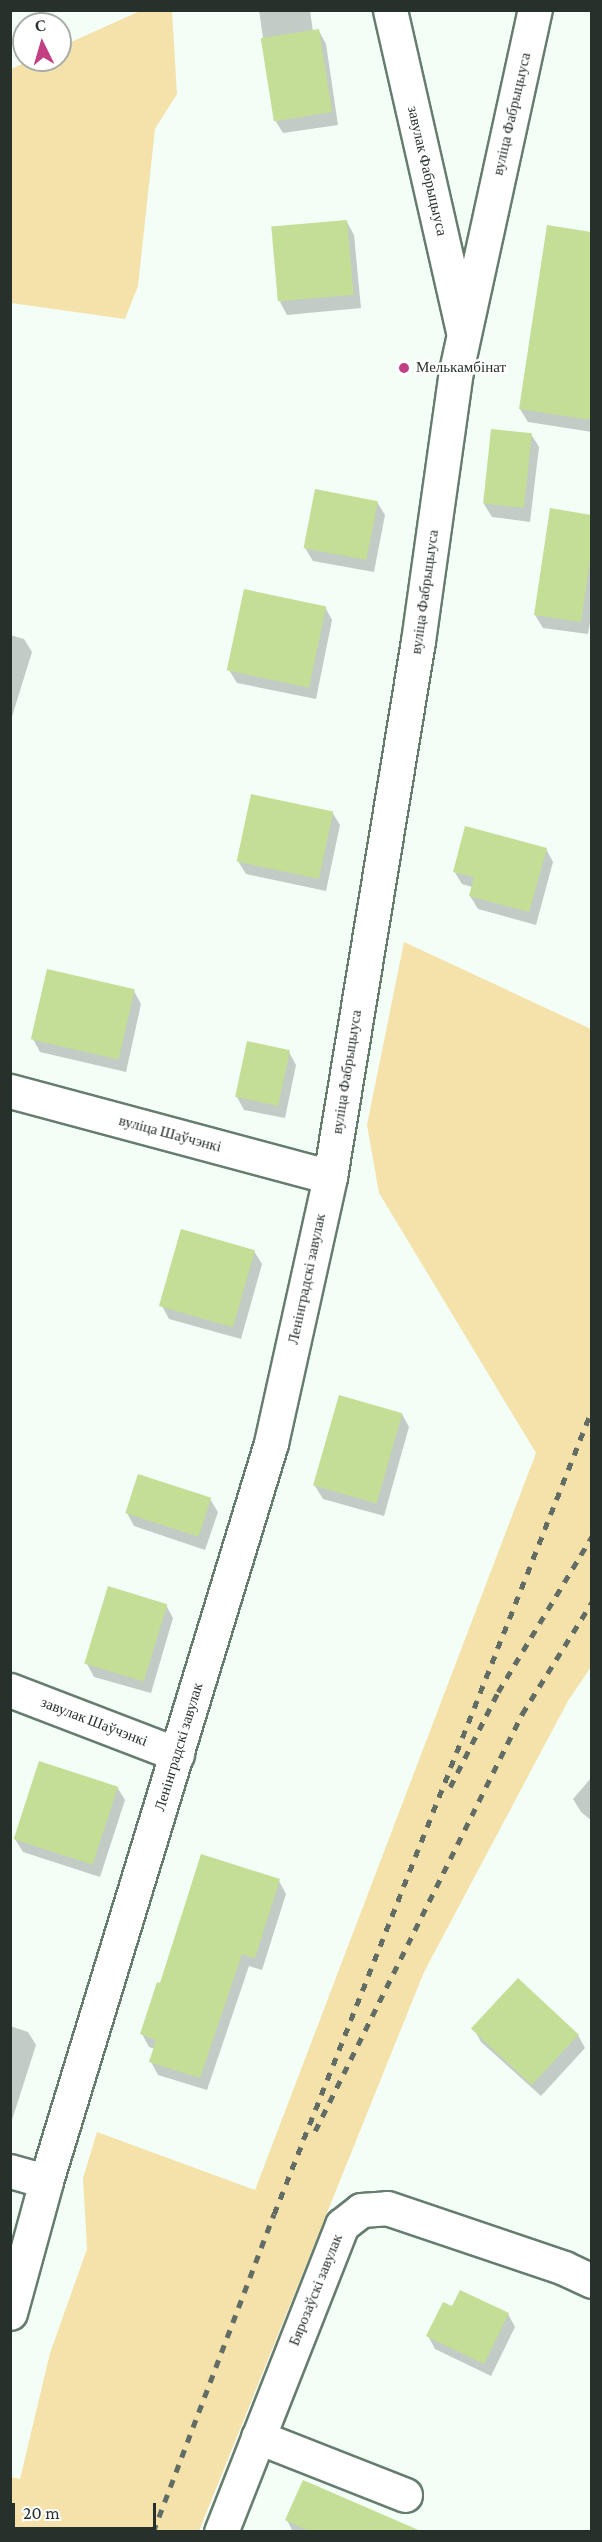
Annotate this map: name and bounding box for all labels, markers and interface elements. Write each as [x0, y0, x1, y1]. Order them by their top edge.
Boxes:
north arrow [12, 12, 72, 72]
text: С [34, 17, 47, 35]
street label: вуліца Фабрыцыуса [489, 51, 535, 177]
street label: завулак Фабрыцыуса [403, 104, 451, 238]
place label: Мелькамбінат [416, 359, 506, 377]
marker: Мелькамбінат [397, 361, 411, 375]
street label: вуліца Фабрыцыуса [407, 529, 443, 655]
street label: вуліца Фабрыцыуса [328, 1009, 366, 1135]
street label: вуліца Шаўчэнкі [117, 1112, 223, 1156]
street label: Ленінградскі завулак [284, 1212, 330, 1346]
street label: Ленінградскі завулак [151, 1681, 207, 1813]
street label: завулак Шаўчэнкі [38, 1693, 150, 1751]
street label: Бярозаўскі завулак [285, 2231, 347, 2349]
scale bar [15, 2491, 159, 2529]
text: 20 m [23, 2503, 60, 2523]

